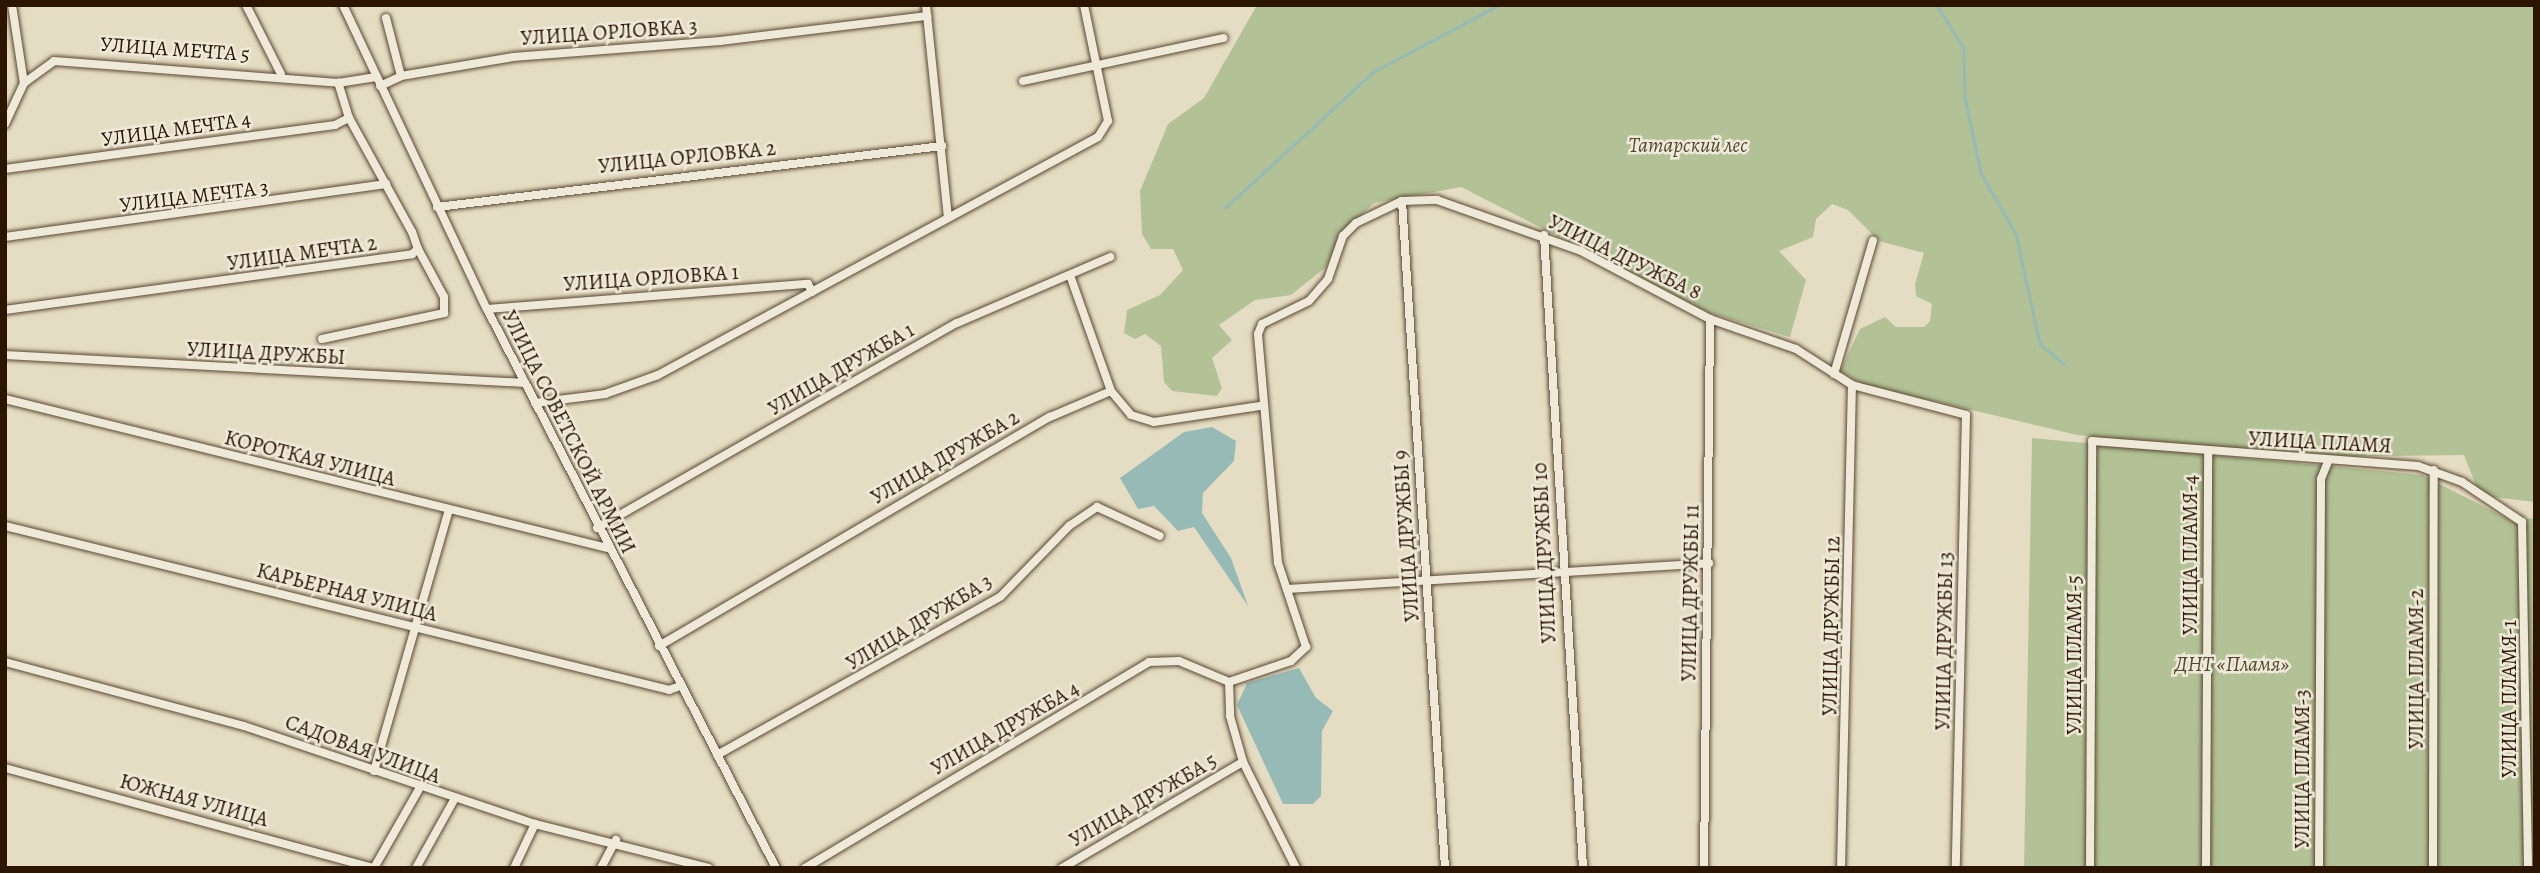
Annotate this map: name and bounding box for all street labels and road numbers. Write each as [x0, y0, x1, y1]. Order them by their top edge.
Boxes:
street label: УЛИЦА ОРЛОВКА 3 [520, 13, 698, 51]
street label: УЛИЦА МЕЧТА 5 [99, 31, 251, 67]
street label: УЛИЦА МЕЧТА 4 [100, 106, 252, 152]
street label: УЛИЦА ОРЛОВКА 2 [597, 135, 777, 179]
street label: УЛИЦА МЕЧТА 3 [118, 174, 270, 218]
street label: УЛИЦА ДРУЖБА 8 [1544, 209, 1706, 305]
street label: УЛИЦА МЕЧТА 2 [225, 230, 379, 276]
street label: УЛИЦА ОРЛОВКА 1 [563, 259, 739, 297]
street label: УЛИЦА СОВЕТСКОЙ АРМИИ [497, 306, 641, 558]
street label: УЛИЦА ДРУЖБА 1 [763, 317, 919, 421]
street label: УЛИЦА ДРУЖБЫ [186, 336, 346, 370]
street label: УЛИЦА ДРУЖБА 2 [866, 404, 1024, 510]
street label: КОРОТКАЯ УЛИЦА [222, 425, 398, 491]
street label: УЛИЦА ПЛАМЯ [2248, 426, 2392, 458]
street label: УЛИЦА ДРУЖБЫ 9 [1387, 449, 1425, 623]
street label: УЛИЦА ДРУЖБЫ 10 [1527, 462, 1561, 644]
street label: УЛИЦА ПЛАМЯ-4 [2177, 475, 2203, 635]
street label: УЛИЦА ДРУЖБЫ 11 [1676, 504, 1704, 682]
street label: УЛИЦА ДРУЖБЫ 12 [1817, 536, 1845, 716]
street label: УЛИЦА ДРУЖБЫ 13 [1930, 551, 1958, 731]
street label: КАРЬЕРНАЯ УЛИЦА [254, 557, 440, 627]
street label: УЛИЦА ДРУЖБА 3 [841, 568, 997, 676]
street label: УЛИЦА ПЛАМЯ-5 [2061, 575, 2087, 735]
street label: УЛИЦА ПЛАМЯ-2 [2403, 589, 2429, 749]
street label: УЛИЦА ПЛАМЯ-1 [2496, 620, 2522, 778]
street label: УЛИЦА ДРУЖБА 4 [926, 675, 1084, 781]
street label: УЛИЦА ПЛАМЯ-3 [2289, 689, 2315, 849]
street label: САДОВАЯ УЛИЦА [282, 709, 444, 789]
street label: УЛИЦА ДРУЖБА 5 [1065, 747, 1221, 853]
street label: ЮЖНАЯ УЛИЦА [117, 768, 271, 832]

